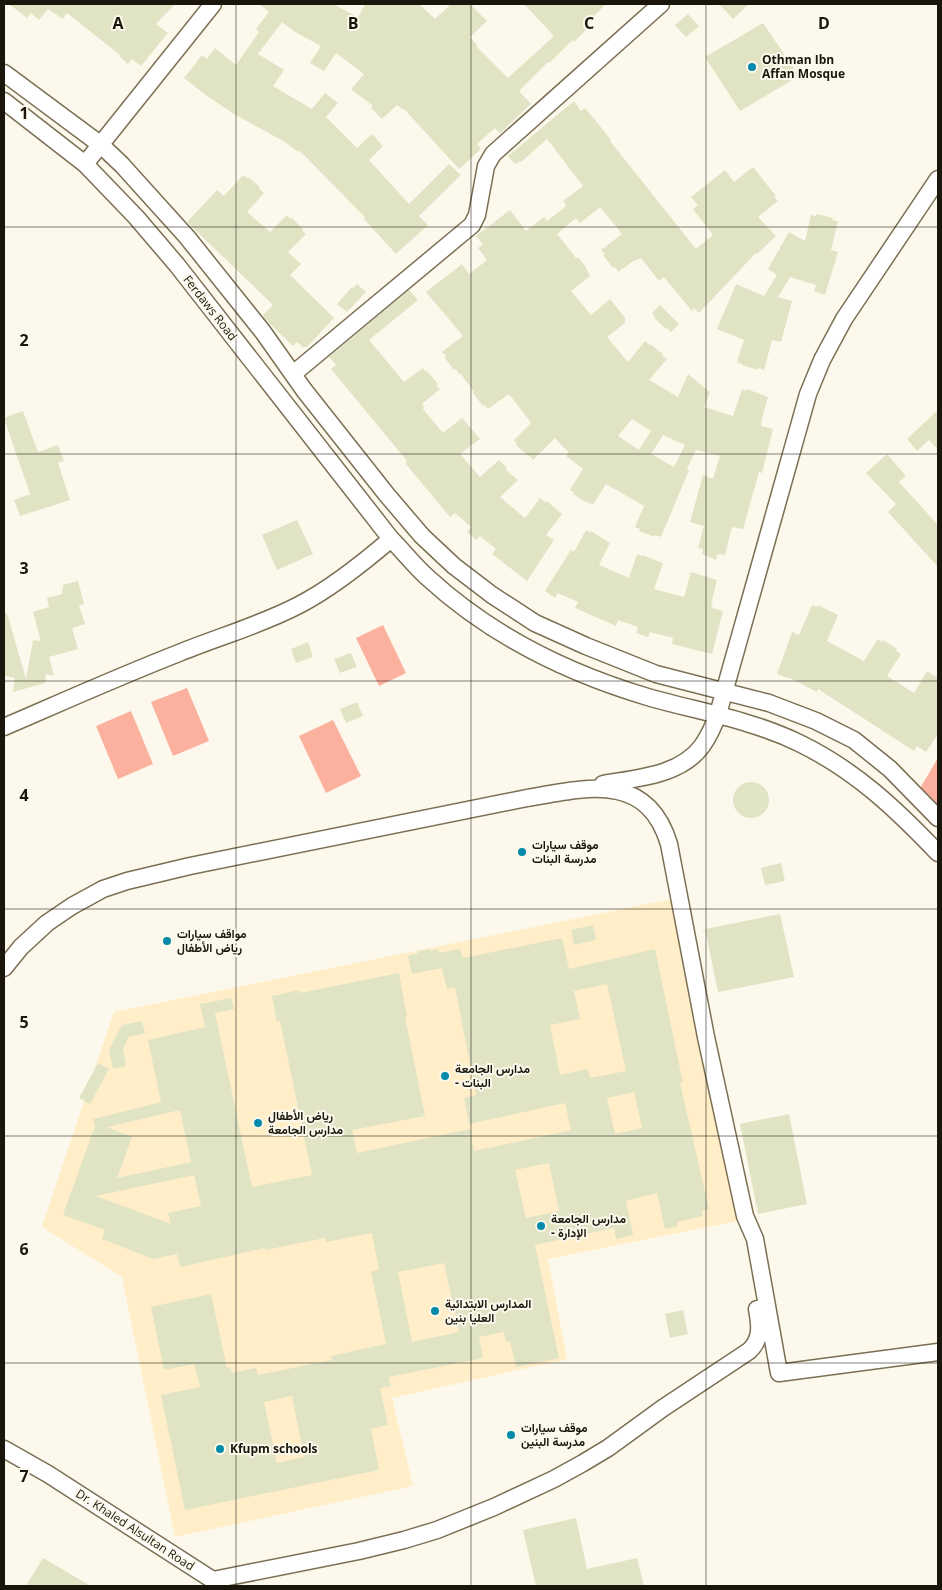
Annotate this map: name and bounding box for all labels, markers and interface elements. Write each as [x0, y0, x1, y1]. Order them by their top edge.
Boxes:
text: A [112, 12, 124, 34]
text: B [348, 12, 358, 34]
text: C [584, 12, 594, 34]
text: D [818, 12, 830, 34]
place label: Othman Ibn Affan Mosque [762, 51, 845, 82]
marker: Othman Ibn Affan Mosque [746, 61, 758, 73]
text: 1 [19, 102, 29, 124]
street label: Ferdaws Road [179, 271, 241, 344]
text: 2 [19, 329, 29, 351]
text: 3 [19, 557, 29, 579]
text: 4 [19, 784, 29, 806]
place label: موقف سيارات مدرسة البنات [532, 836, 599, 867]
marker: موقف سيارات مدرسة البنات [516, 846, 528, 858]
place label: مواقف سيارات رياض الأطفال [177, 925, 247, 956]
marker: مواقف سيارات رياض الأطفال [161, 935, 173, 947]
text: 5 [19, 1011, 29, 1033]
place label: مدارس الجامعة - البنات [455, 1060, 531, 1091]
marker: مدارس الجامعة - البنات [439, 1070, 451, 1082]
place label: رياض الأطفال مدارس الجامعة [268, 1107, 344, 1138]
marker: رياض الأطفال مدارس الجامعة [252, 1117, 264, 1129]
place label: مدارس الجامعة - الإدارة [551, 1210, 627, 1241]
marker: مدارس الجامعة - الإدارة [535, 1220, 547, 1232]
text: 6 [19, 1238, 29, 1260]
place label: المدارس الابتدائية العليا بنين [445, 1295, 531, 1326]
marker: المدارس الابتدائية العليا بنين [429, 1305, 441, 1317]
place label: موقف سيارات مدرسة البنين [521, 1419, 588, 1450]
marker: موقف سيارات مدرسة البنين [505, 1429, 517, 1441]
place label: Kfupm schools [230, 1440, 318, 1457]
marker: Kfupm schools [214, 1443, 226, 1455]
text: 7 [19, 1465, 29, 1487]
street label: Dr. Khaled Alsultan Road [73, 1485, 198, 1574]

